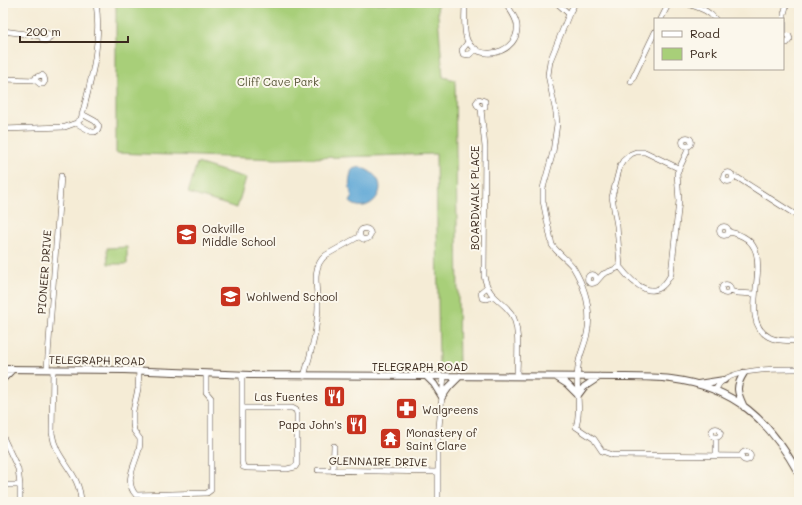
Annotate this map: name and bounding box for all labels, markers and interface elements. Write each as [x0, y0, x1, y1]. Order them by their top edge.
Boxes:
scale bar [20, 18, 128, 44]
legend [654, 18, 784, 70]
text: 200 m [26, 23, 61, 39]
text: Road [690, 25, 720, 41]
text: Park [690, 45, 717, 61]
park label: Cliff Cave Park [237, 74, 319, 89]
street label: BOARDWALK PLACE [467, 146, 482, 250]
school or university icon: Oakville Middle School [173, 221, 199, 247]
place label: Oakville Middle School [202, 221, 276, 249]
street label: PIONEER DRIVE [34, 229, 54, 315]
school or university icon: Wohlwend School [218, 283, 244, 309]
place label: Wohlwend School [246, 289, 338, 304]
street label: TELEGRAPH ROAD [49, 352, 145, 368]
street label: TELEGRAPH ROAD [372, 359, 468, 374]
restaurant icon: Las Fuentes [321, 383, 347, 409]
place label: Las Fuentes [254, 389, 318, 404]
pharmacy icon: Walgreens [393, 396, 419, 422]
place label: Walgreens [422, 402, 478, 417]
restaurant icon: Papa John's [344, 411, 370, 437]
place label: Papa John's [279, 417, 342, 432]
temple icon: Monastery of Saint Clare [377, 425, 403, 451]
place label: Monastery of Saint Clare [406, 425, 478, 453]
street label: GLENNAIRE DRIVE [329, 453, 427, 469]

